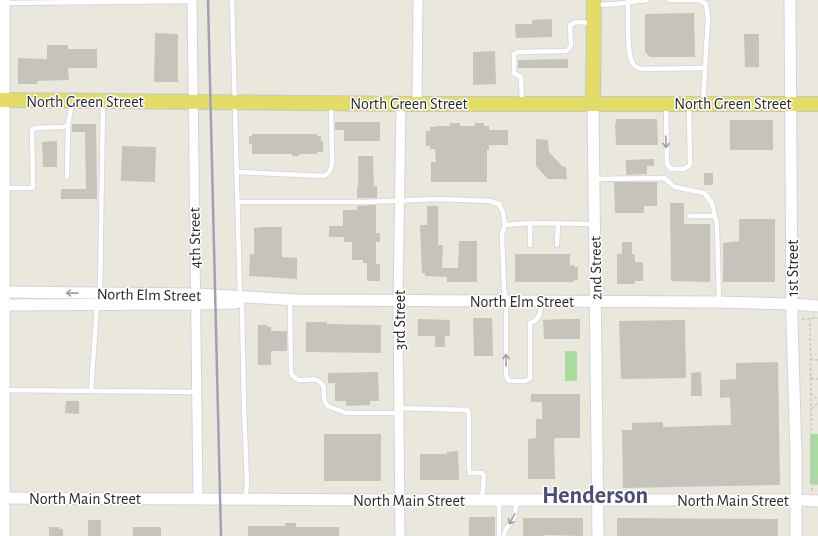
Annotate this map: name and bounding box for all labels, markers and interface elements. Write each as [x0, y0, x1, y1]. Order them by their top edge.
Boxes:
street label: North Green Street [26, 94, 144, 110]
street label: North Green Street [350, 96, 468, 112]
street label: North Green Street [674, 96, 792, 112]
one-way arrow [662, 135, 670, 148]
street label: 4th Street [186, 207, 204, 269]
street label: 2nd Street [587, 236, 605, 300]
street label: 1st Street [785, 240, 801, 296]
street label: North Elm Street [97, 286, 201, 304]
one-way arrow [66, 289, 79, 297]
street label: 3rd Street [392, 290, 408, 350]
street label: North Elm Street [470, 294, 574, 310]
one-way arrow [502, 354, 510, 367]
district label: Henderson [542, 484, 648, 508]
street label: North Main Street [29, 491, 141, 507]
street label: North Main Street [353, 493, 465, 509]
street label: North Main Street [677, 493, 789, 509]
one-way arrow [508, 513, 516, 525]

